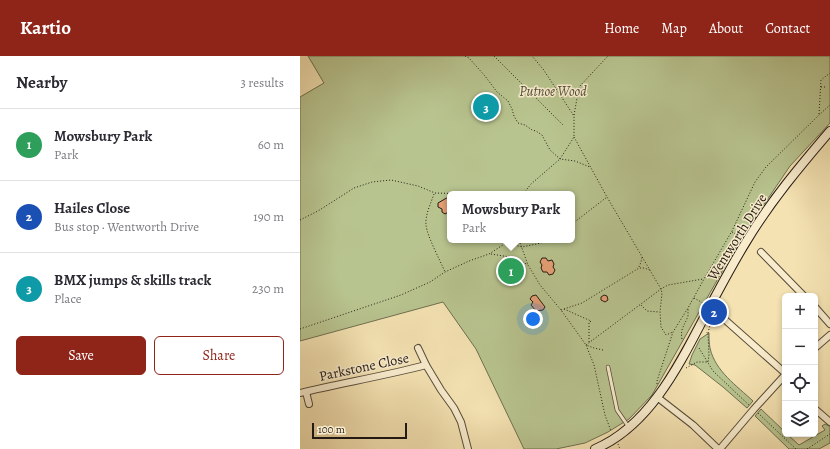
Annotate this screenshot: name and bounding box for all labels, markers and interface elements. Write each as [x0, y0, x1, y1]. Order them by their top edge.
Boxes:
text: Kartio [20, 15, 71, 41]
text: Home [604, 19, 639, 38]
text: Map [661, 19, 687, 38]
text: About [709, 19, 743, 38]
text: Contact [765, 19, 810, 38]
text: Nearby [16, 71, 67, 94]
text: 3 results [240, 74, 284, 91]
park label: Putnoe Wood [519, 82, 587, 101]
pin: 3 [473, 92, 499, 122]
text: Mowsbury Park [54, 126, 152, 146]
text: 1 [27, 136, 31, 153]
text: 60 m [258, 136, 284, 153]
text: Park [54, 146, 78, 163]
street label: Wentworth Drive [702, 190, 771, 285]
popup [447, 191, 575, 243]
text: Hailes Close [54, 198, 130, 218]
text: Mowsbury Park [462, 199, 560, 219]
text: 2 [26, 208, 32, 225]
text: 190 m [253, 208, 284, 225]
text: Bus stop · Wentworth Drive [54, 218, 199, 235]
text: Park [462, 219, 486, 236]
pin: 1 [498, 256, 524, 286]
text: BMX jumps & skills track [54, 270, 211, 290]
text: 3 [26, 280, 32, 297]
text: 230 m [252, 280, 284, 297]
text: Place [54, 290, 82, 307]
map controls [782, 293, 818, 437]
button: + [782, 293, 818, 329]
pin: 2 [701, 297, 727, 327]
your location [523, 309, 543, 329]
button: − [782, 329, 818, 365]
button: Save [16, 336, 146, 375]
button: Share [154, 336, 284, 375]
street label: Parkstone Close [317, 348, 411, 386]
button: locate [782, 365, 818, 401]
button: layers [782, 401, 818, 437]
scale bar [312, 421, 407, 440]
text: 100 m [318, 422, 345, 437]

